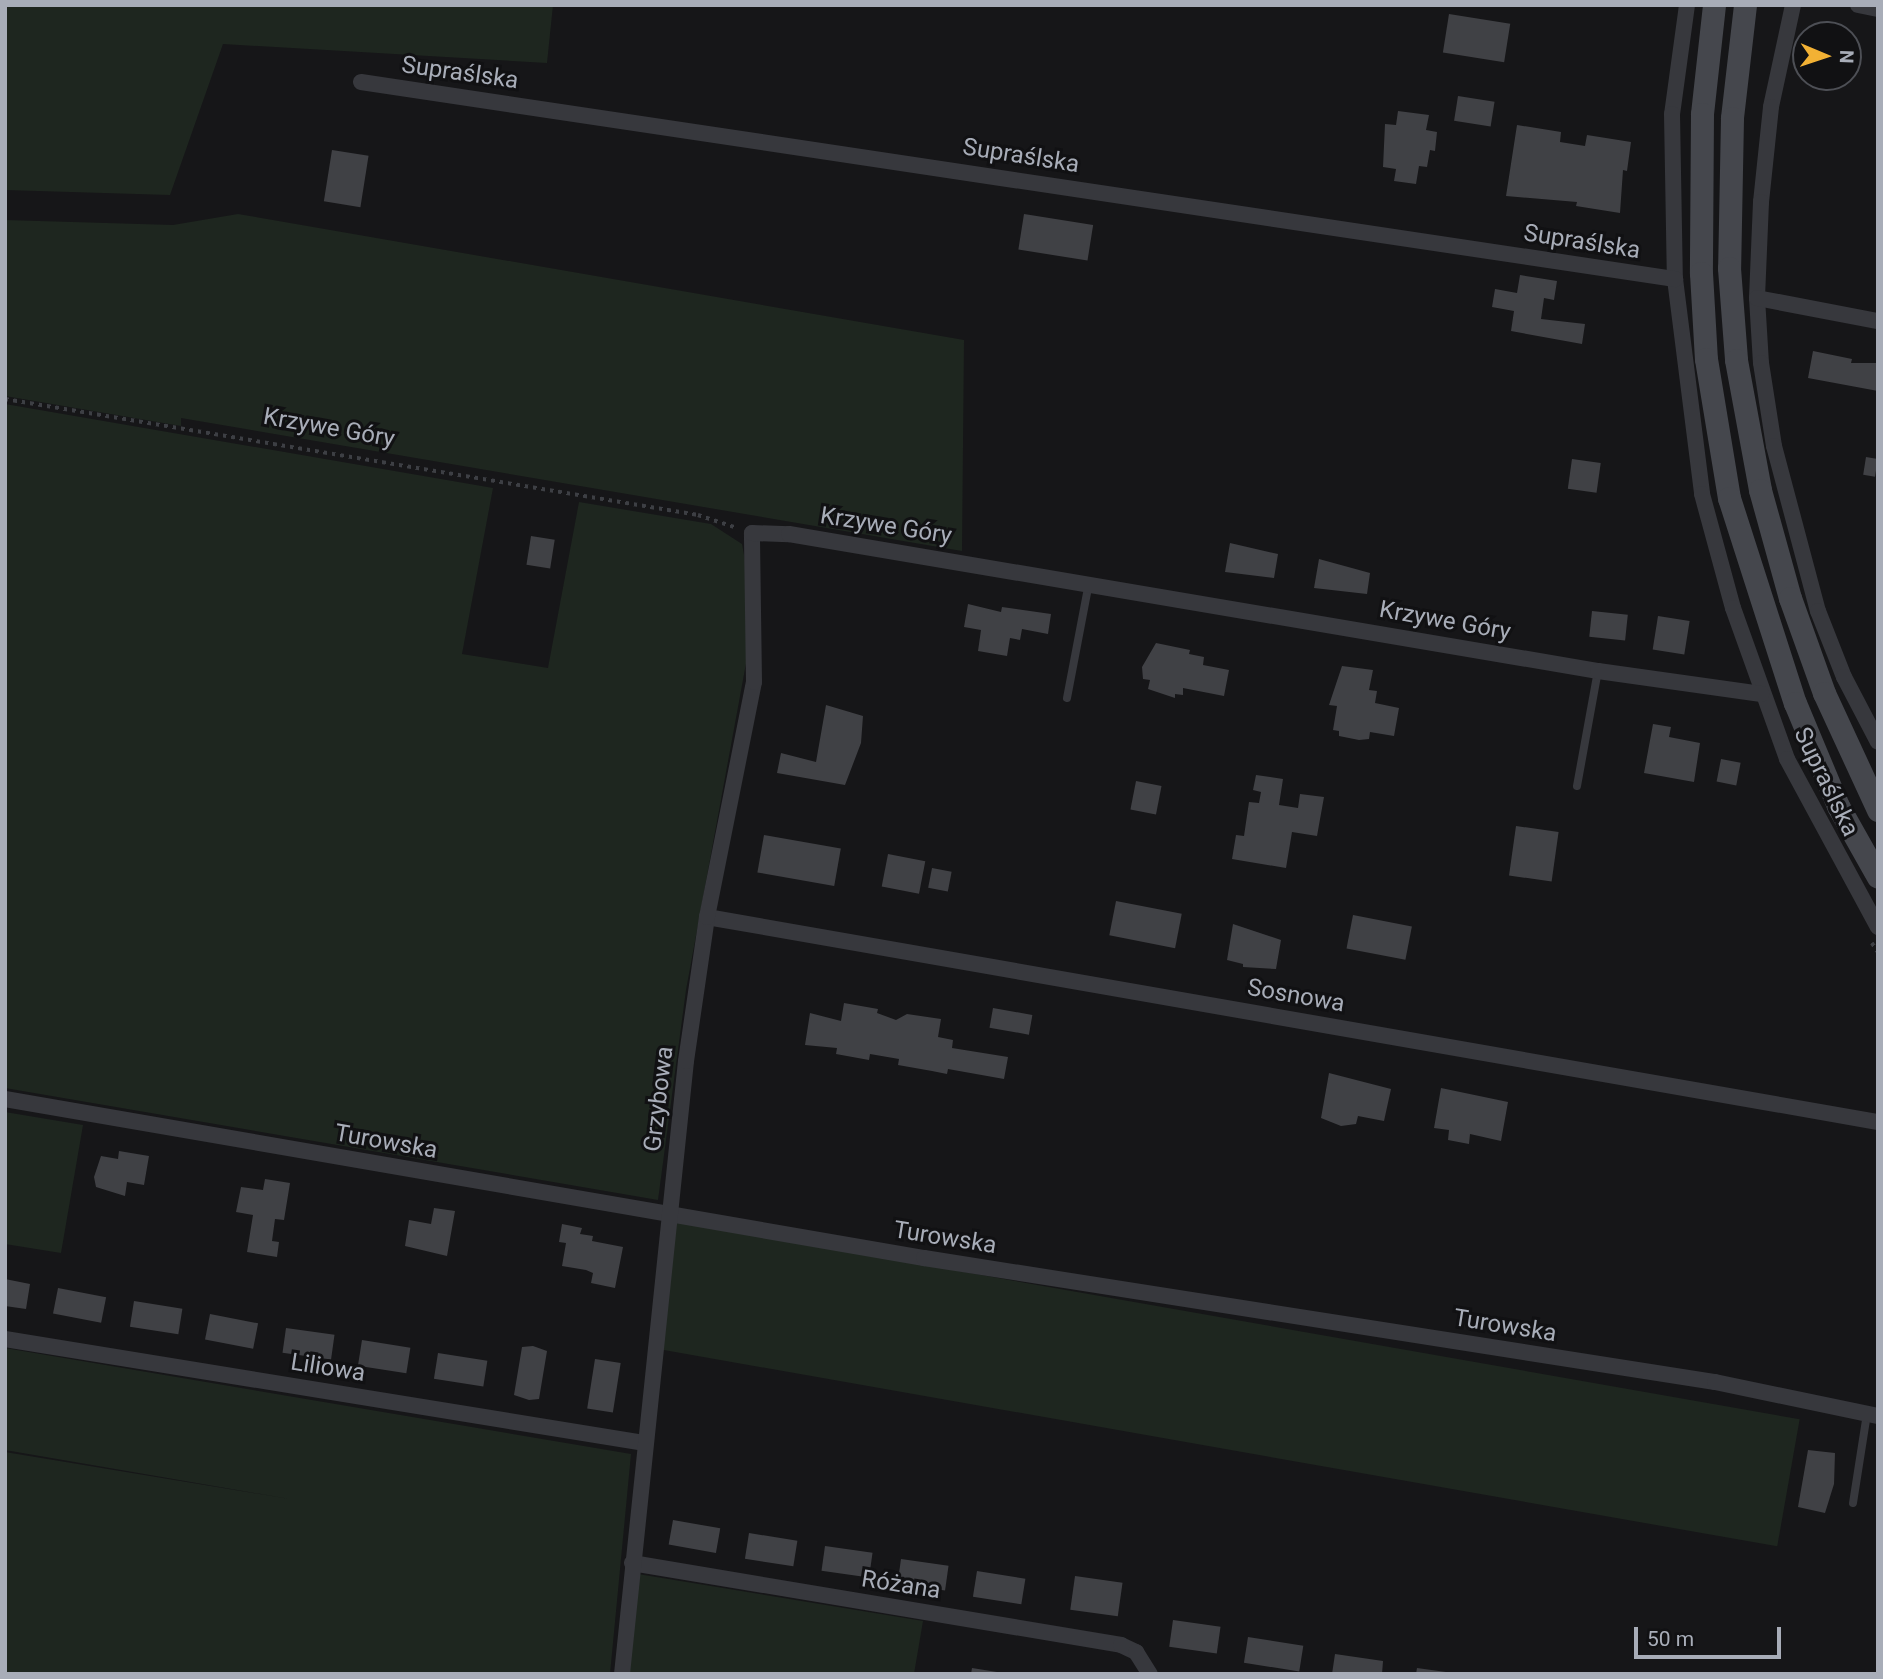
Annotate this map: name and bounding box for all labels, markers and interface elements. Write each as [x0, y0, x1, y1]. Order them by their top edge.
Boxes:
north arrow [1792, 21, 1862, 91]
text: N [1835, 50, 1858, 64]
street label: Supraślska [400, 51, 520, 95]
street label: Supraślska [961, 133, 1081, 179]
street label: Supraślska [1522, 219, 1642, 265]
street label: Krzywe Góry [261, 402, 397, 454]
street label: Krzywe Góry [818, 501, 954, 551]
street label: Krzywe Góry [1377, 595, 1513, 647]
street label: Supraślska [1787, 723, 1865, 841]
street label: Sosnowa [1245, 973, 1347, 1019]
street label: Grzybowa [638, 1045, 680, 1153]
street label: Turowska [332, 1119, 440, 1165]
street label: Turowska [892, 1216, 998, 1260]
street label: Turowska [1452, 1304, 1558, 1348]
street label: Liliowa [289, 1348, 367, 1388]
street label: Różana [859, 1565, 943, 1605]
scale bar [1638, 1612, 1785, 1656]
text: 50 m [1647, 1627, 1694, 1651]

